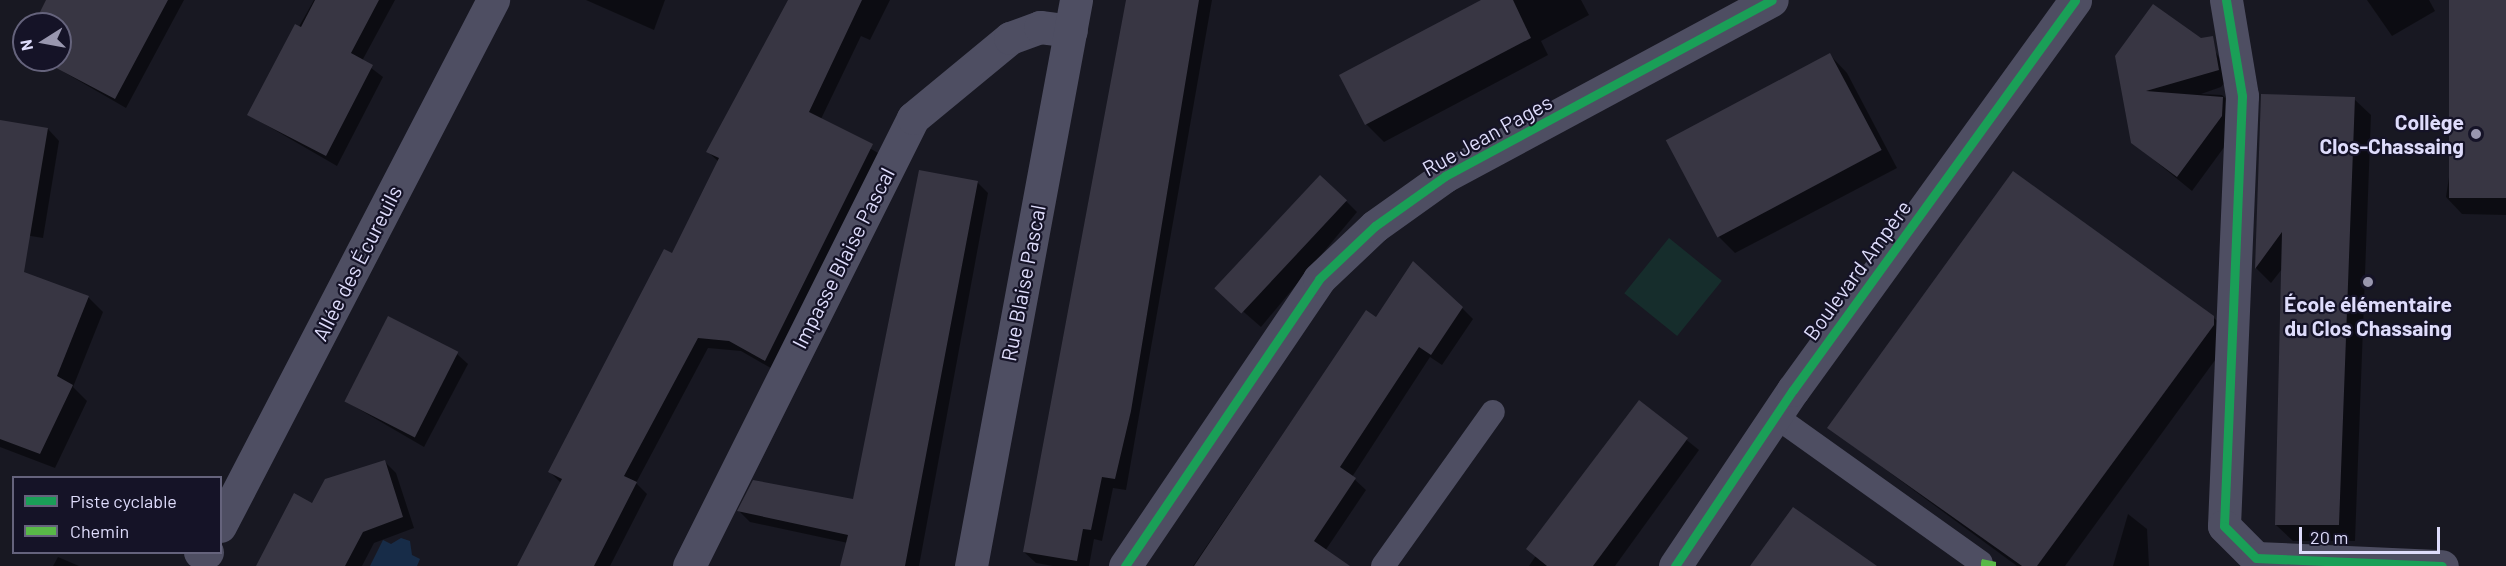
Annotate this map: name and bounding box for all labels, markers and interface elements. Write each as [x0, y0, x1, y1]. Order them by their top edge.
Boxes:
north arrow [12, 12, 72, 72]
text: N [15, 38, 36, 52]
street label: Rue Jean Pages [1418, 89, 1556, 181]
place label: Collège Clos-Chassaing [2319, 109, 2464, 159]
marker: Collège Clos-Chassaing [2469, 127, 2483, 141]
street label: Impasse Blaise Pascal [786, 163, 900, 353]
street label: Allée des Écureuils [307, 181, 407, 345]
street label: Boulevard Ampère [1798, 195, 1916, 345]
street label: Rue Blaise Pascal [995, 203, 1051, 363]
marker: École élémentaire du Clos Chassaing [2361, 275, 2375, 289]
place label: École élémentaire du Clos Chassaing [2284, 291, 2452, 341]
legend [12, 476, 222, 554]
text: Piste cyclable [70, 490, 177, 512]
scale bar [2302, 515, 2443, 553]
text: Chemin [70, 520, 129, 542]
text: 20 m [2310, 526, 2348, 548]

